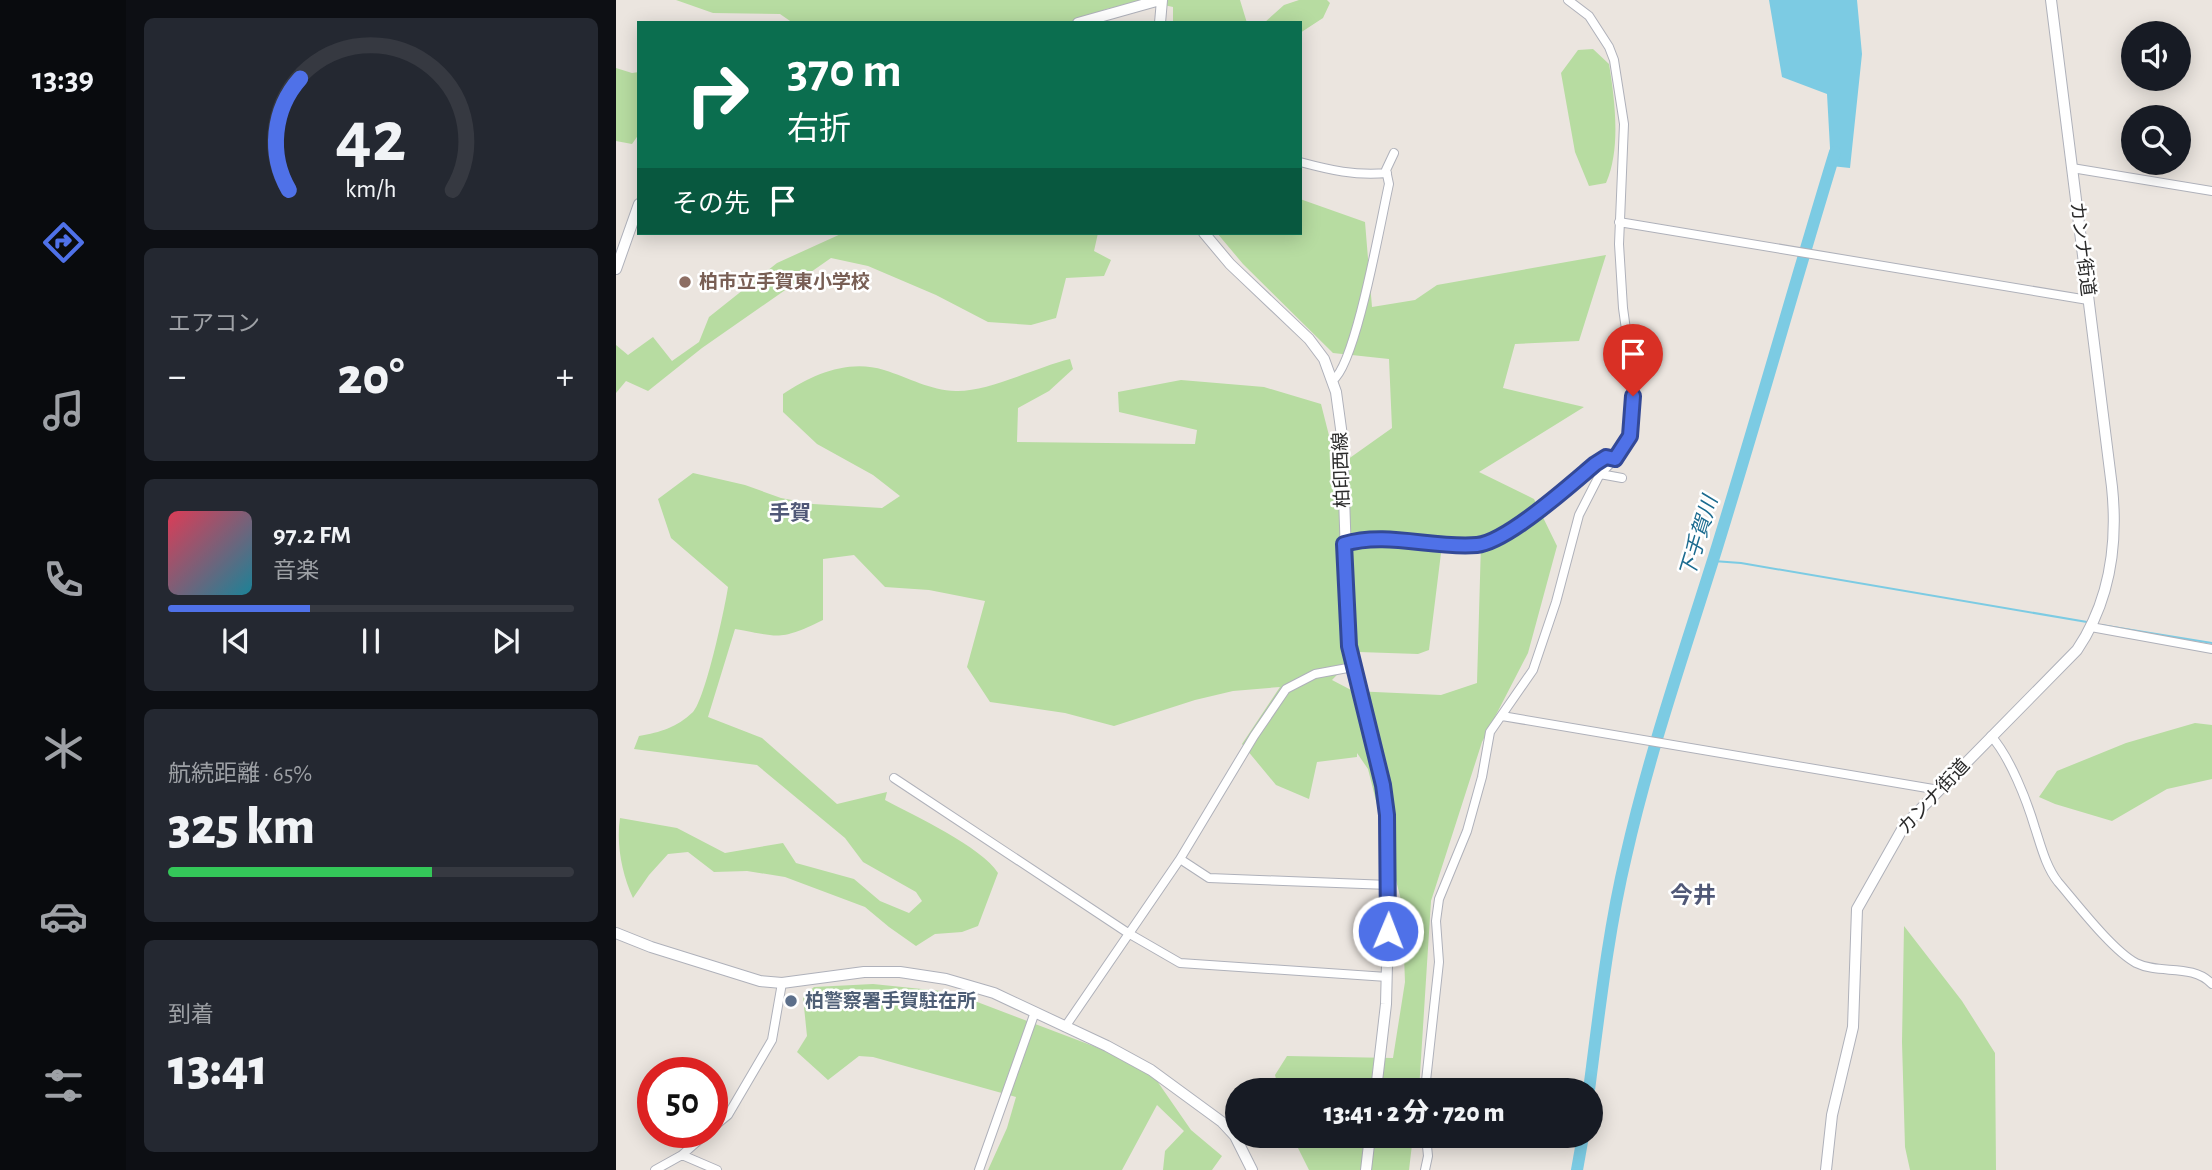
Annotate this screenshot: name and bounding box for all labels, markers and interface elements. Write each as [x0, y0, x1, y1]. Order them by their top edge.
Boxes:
map controls [2121, 21, 2191, 175]
button: sound [2121, 21, 2191, 91]
text: 370 m [787, 47, 902, 96]
icon: right [672, 49, 763, 140]
text: 13:39 [32, 63, 94, 95]
text: 42 [336, 103, 406, 176]
button: search [2121, 105, 2191, 175]
text: 右折 [787, 113, 851, 145]
text: km/h [345, 177, 397, 202]
icon: arrive [764, 182, 802, 220]
text: その先 [672, 191, 750, 217]
street label: カンナ街道 [2067, 201, 2098, 297]
icon: directions [39, 218, 88, 267]
place label: 柏市立手賀東小学校 [699, 271, 870, 292]
marker: 柏市立手賀東小学校 [677, 274, 693, 290]
text: エアコン [168, 313, 260, 336]
pin [1603, 324, 1663, 396]
icon: arrive [1614, 335, 1652, 373]
text: 20° [337, 351, 405, 403]
text: − [168, 358, 186, 396]
text: + [556, 358, 574, 396]
icon: music [39, 386, 88, 435]
street label: 柏印西線 [1330, 432, 1353, 508]
water label: 下手賀川 [1676, 492, 1722, 580]
district label: 手賀 [769, 502, 811, 524]
text: 97.2 FM [273, 522, 351, 548]
icon: phone [39, 555, 88, 604]
text: 音楽 [273, 560, 319, 583]
icon: previous [217, 622, 255, 660]
icon: pause [352, 622, 390, 660]
icon: next [487, 622, 525, 660]
icon: climate [39, 724, 88, 773]
street label: カンナ街道 [1894, 755, 1973, 838]
text: 航続距離 · 65% [168, 763, 312, 786]
text: 325 km [168, 801, 315, 853]
district label: 今井 [1670, 883, 1716, 908]
icon: car [39, 892, 88, 941]
position arrow [1351, 894, 1425, 968]
place label: 柏警察署手賀駐在所 [805, 990, 976, 1011]
marker: 柏警察署手賀駐在所 [783, 993, 799, 1009]
text: 到着 [168, 1004, 214, 1027]
text: 13:41 [168, 1042, 268, 1094]
speed limit sign: 50 [637, 1057, 728, 1148]
icon: filters [39, 1061, 88, 1110]
text: 13:41 · 2 分 · 720 m [1323, 1100, 1505, 1126]

